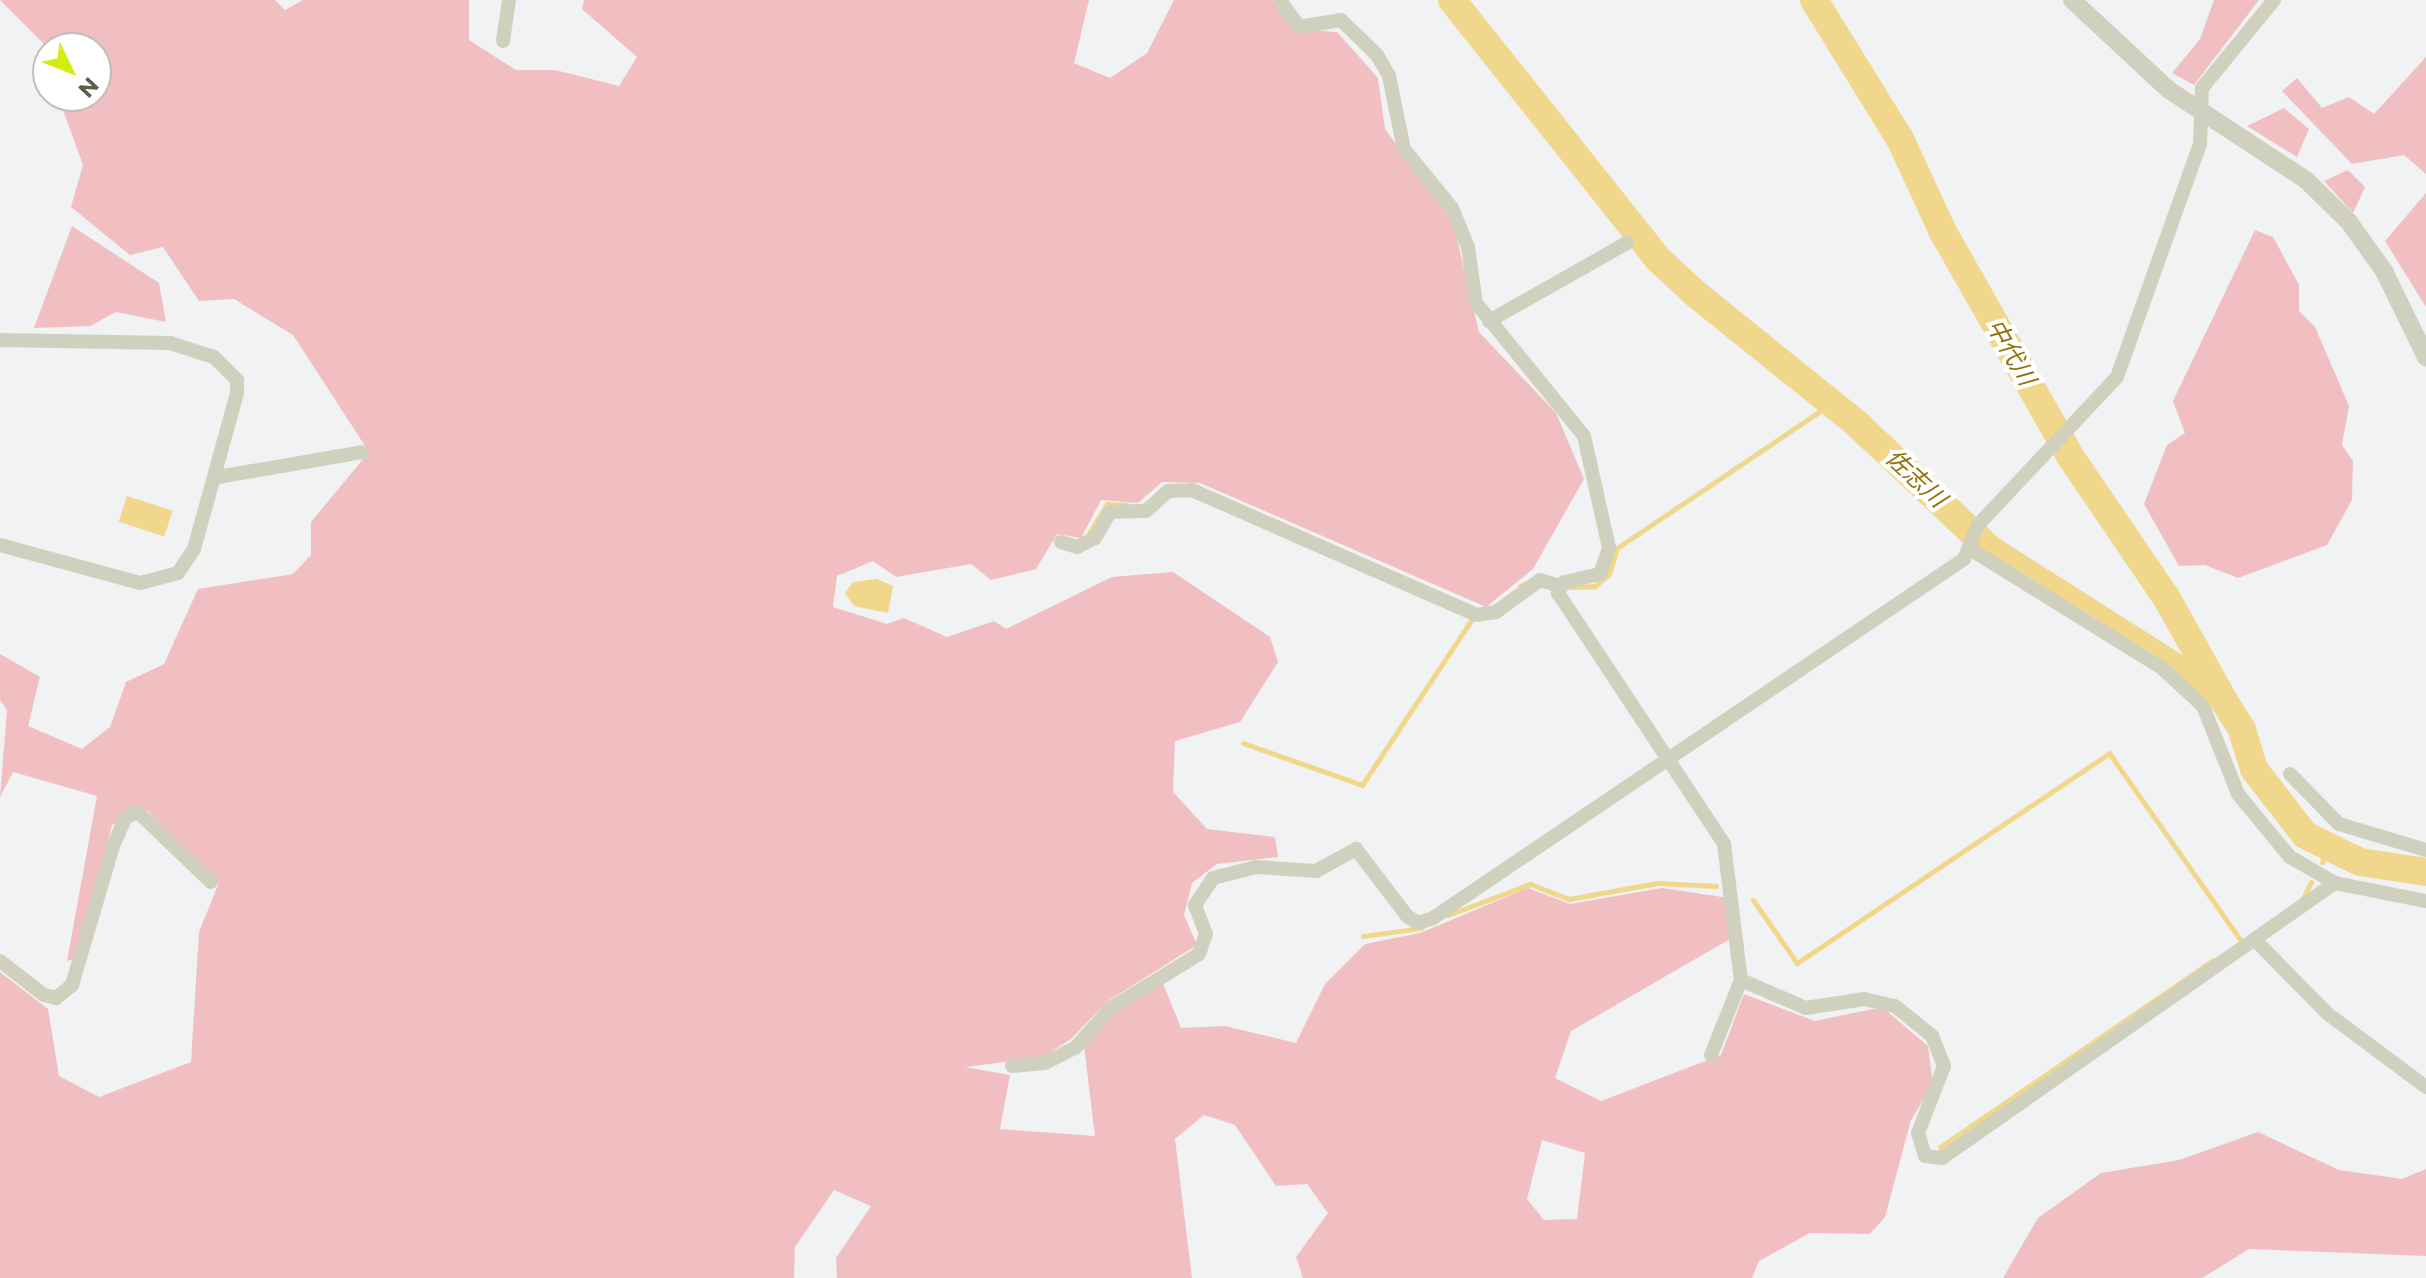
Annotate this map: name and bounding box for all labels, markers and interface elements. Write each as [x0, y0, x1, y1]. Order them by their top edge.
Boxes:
north arrow [32, 32, 112, 112]
text: N [73, 72, 104, 103]
water label: 中代川 [1981, 314, 2041, 390]
water label: 佐志川 [1880, 443, 1952, 513]

